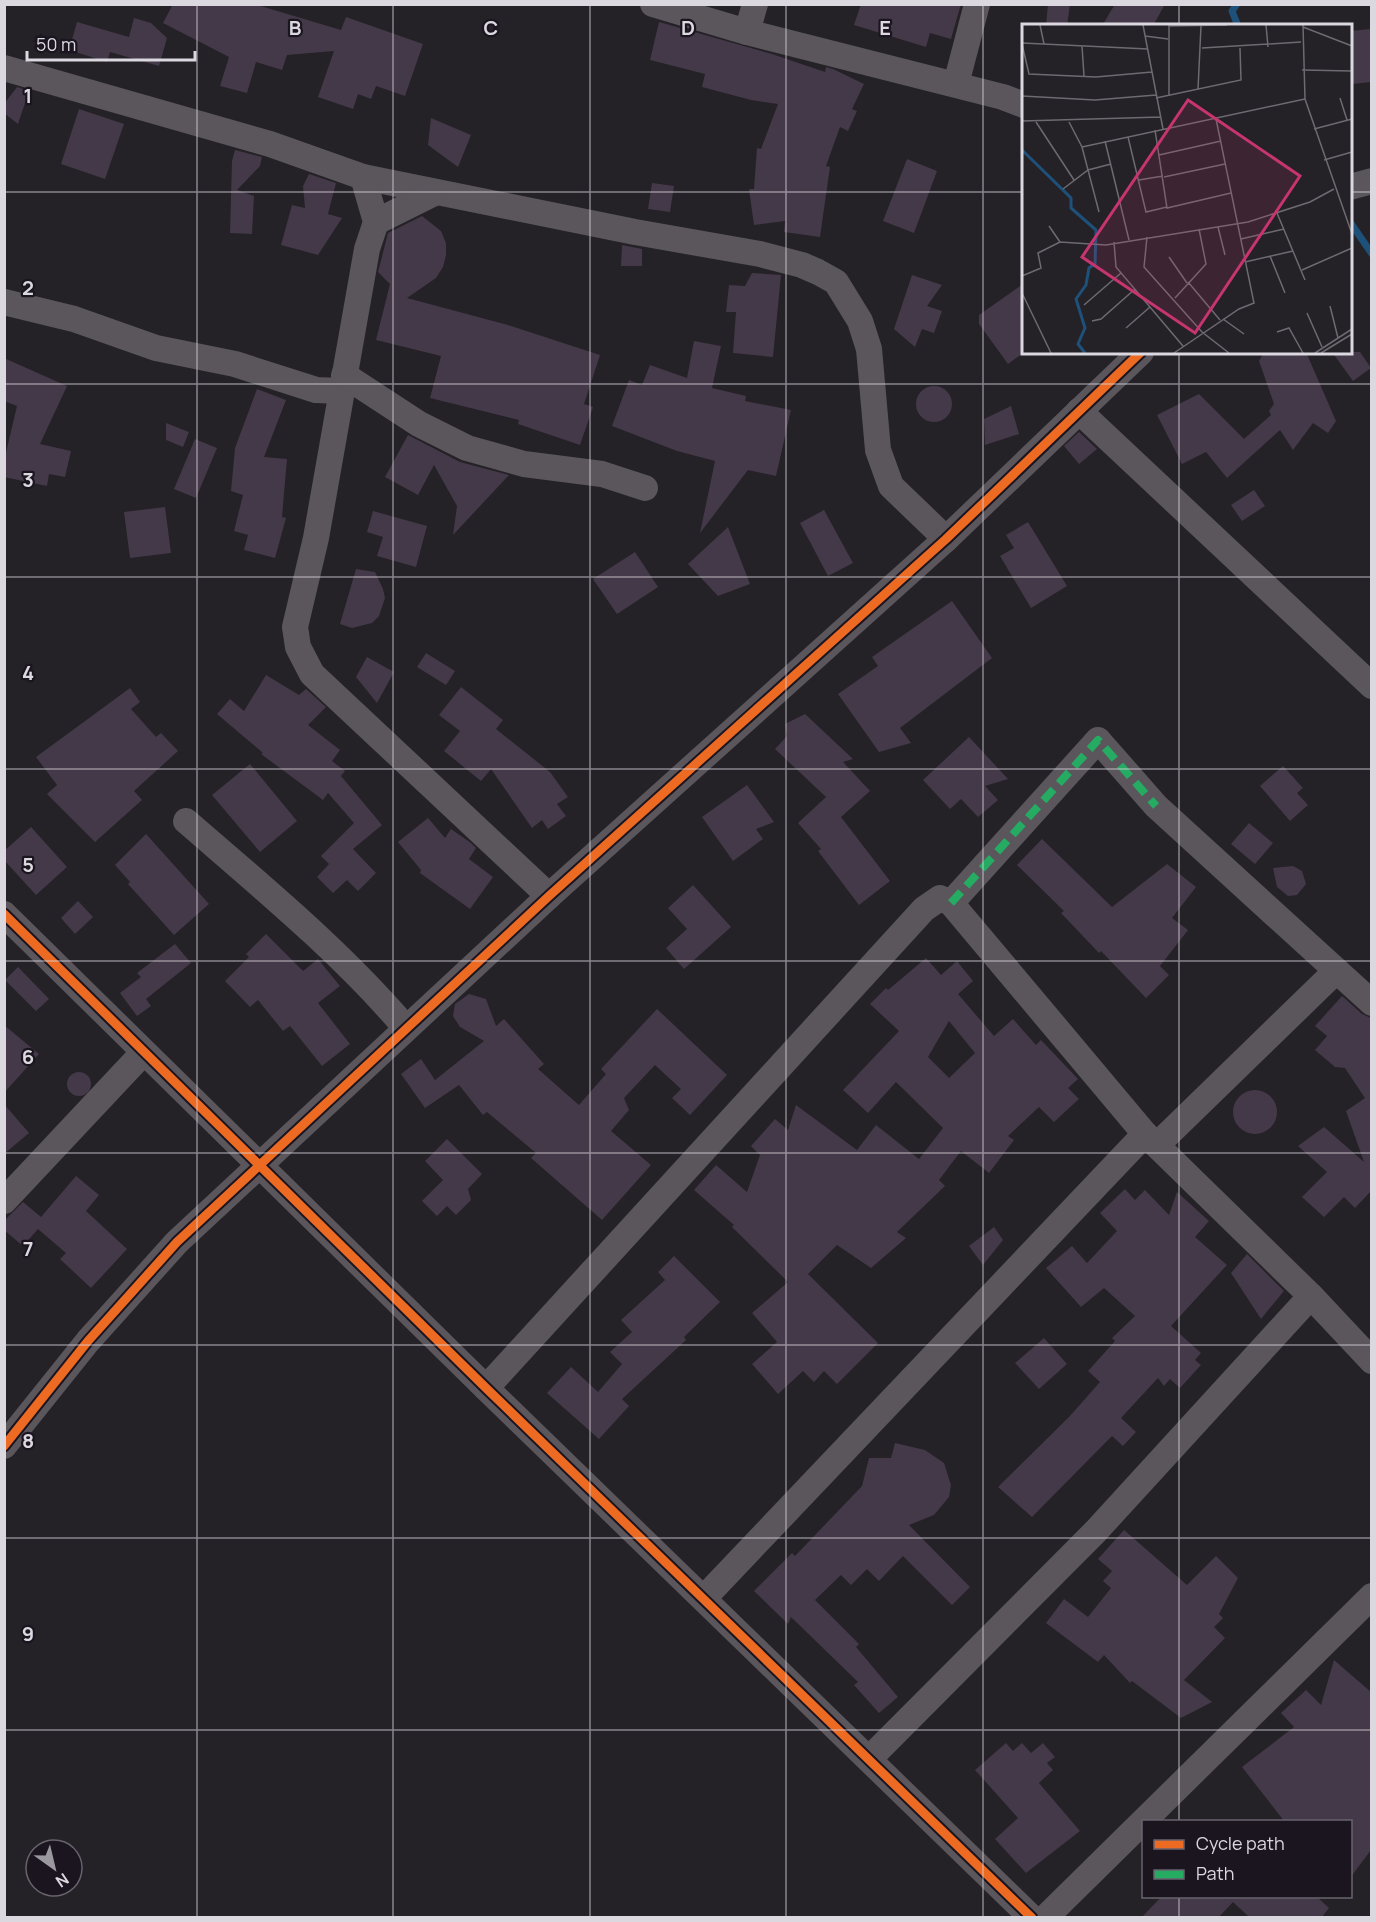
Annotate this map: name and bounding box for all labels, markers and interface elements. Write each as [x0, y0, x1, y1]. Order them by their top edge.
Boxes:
text: B [289, 14, 302, 41]
text: C [484, 14, 498, 41]
text: D [681, 14, 695, 41]
text: E [879, 14, 891, 41]
scale bar [27, 24, 195, 62]
inset map [1022, 24, 1352, 354]
text: 50 m [36, 32, 76, 56]
text: 1 [24, 82, 32, 109]
text: 2 [22, 274, 34, 301]
text: 3 [22, 466, 34, 493]
text: 4 [22, 659, 34, 686]
text: 5 [22, 851, 34, 878]
text: 6 [22, 1043, 34, 1070]
text: 7 [23, 1235, 33, 1262]
text: 8 [22, 1427, 34, 1454]
text: 9 [22, 1620, 34, 1647]
legend [1142, 1820, 1352, 1898]
text: Cycle path [1196, 1831, 1285, 1855]
north arrow [24, 1838, 84, 1898]
text: Path [1196, 1861, 1234, 1885]
text: N [51, 1868, 73, 1893]

